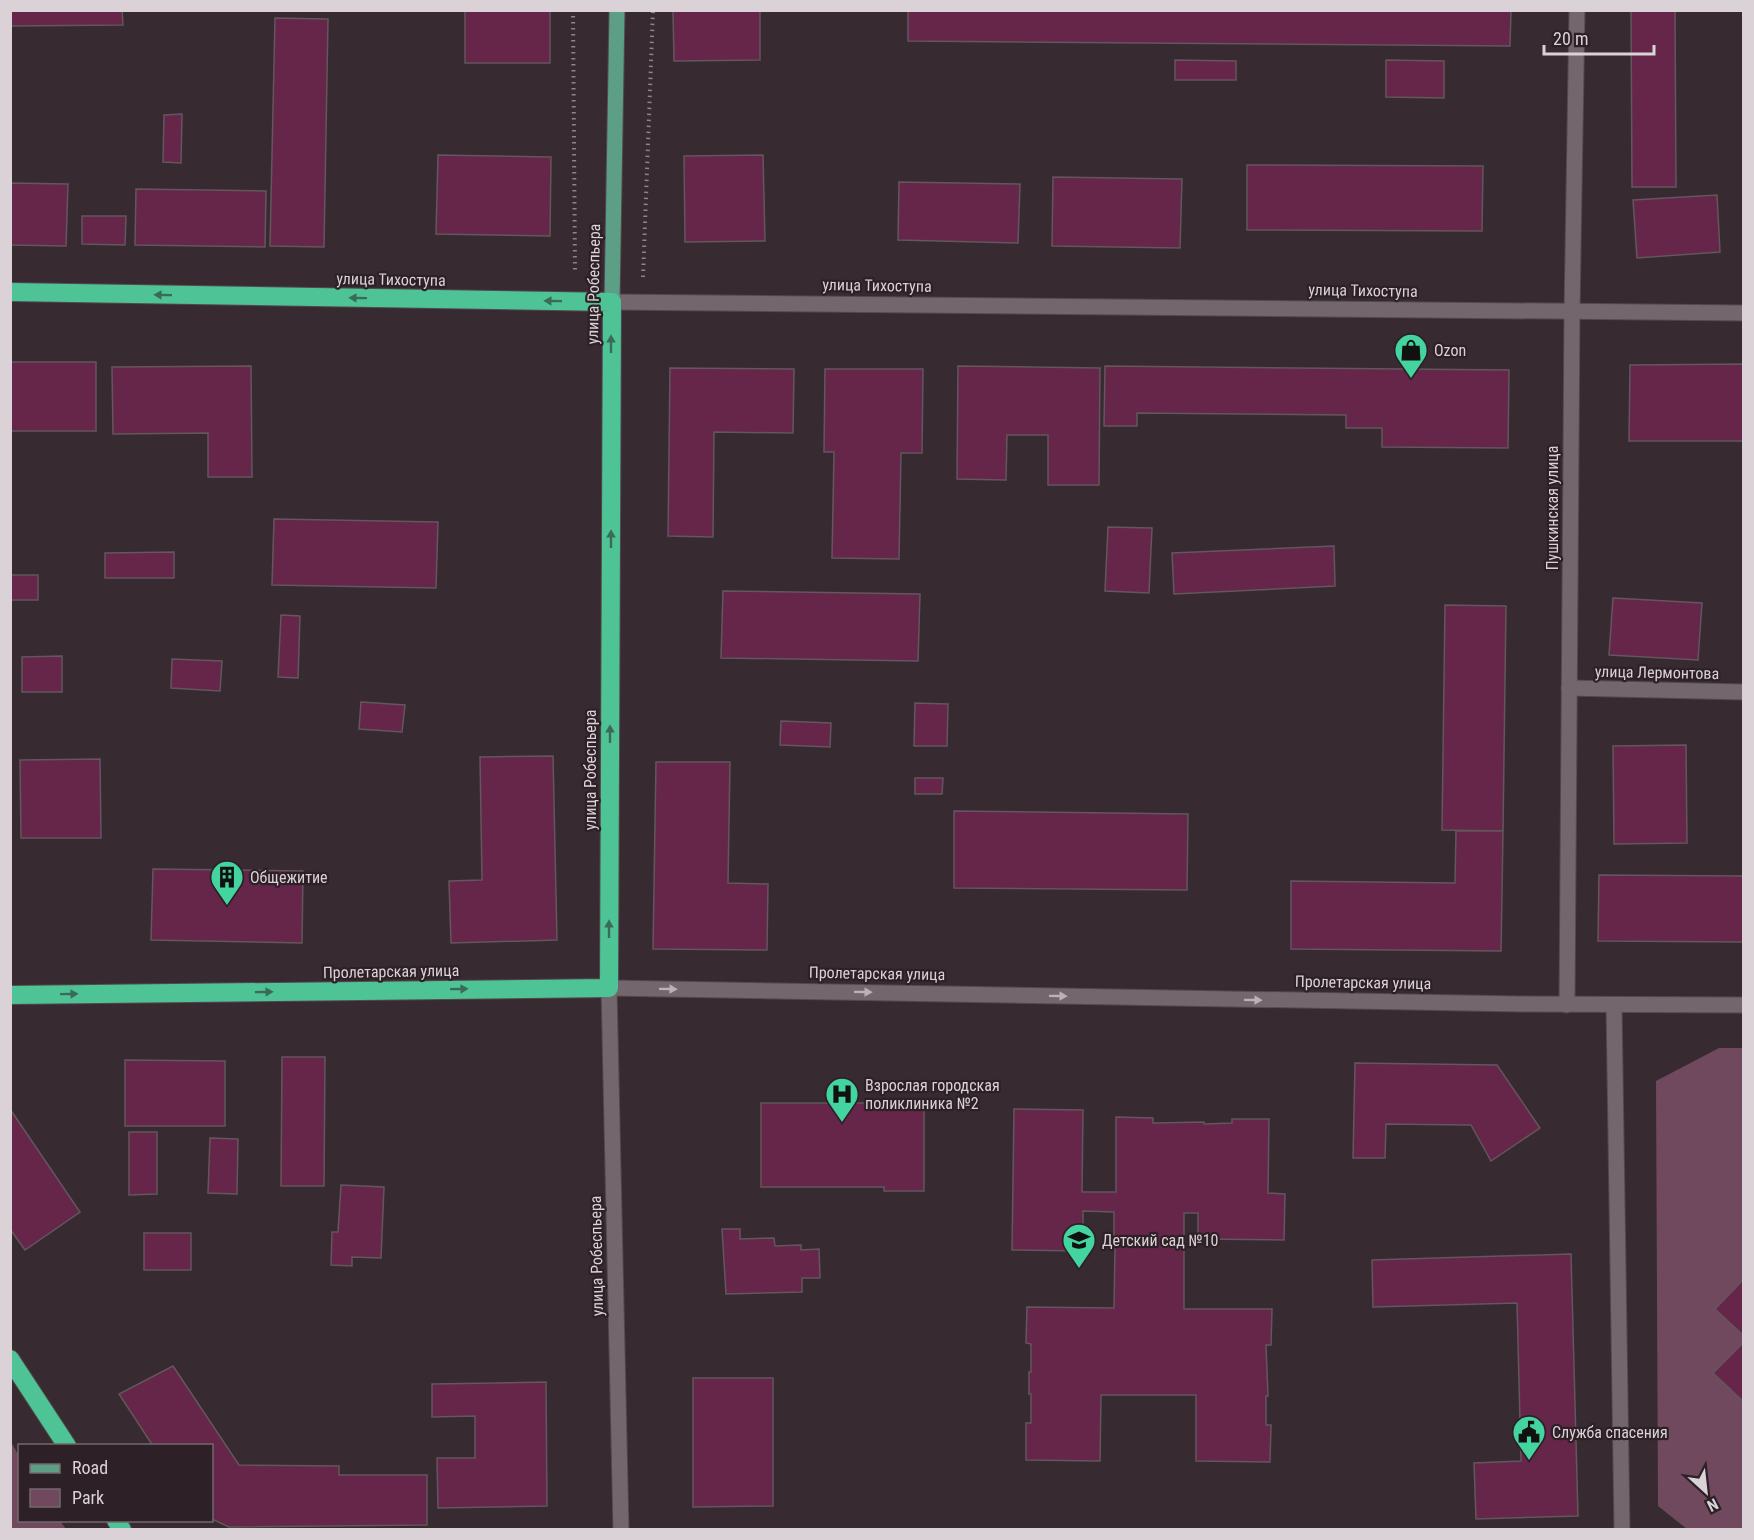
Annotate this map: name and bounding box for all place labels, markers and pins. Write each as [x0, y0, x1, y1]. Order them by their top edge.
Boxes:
shop icon: Ozon [1393, 332, 1429, 379]
place label: Ozon [1434, 341, 1466, 360]
building icon: Общежитие [209, 859, 245, 906]
place label: Общежитие [250, 868, 328, 887]
hospital icon: Взрослая городская поликлиника №2 [824, 1076, 860, 1123]
place label: Взрослая городская поликлиника №2 [865, 1076, 1000, 1113]
school or university icon: Детский сад №10 [1061, 1222, 1097, 1269]
place label: Детский сад №10 [1102, 1231, 1218, 1250]
public building icon: Служба спасения [1511, 1414, 1547, 1461]
place label: Служба спасения [1552, 1423, 1668, 1442]

